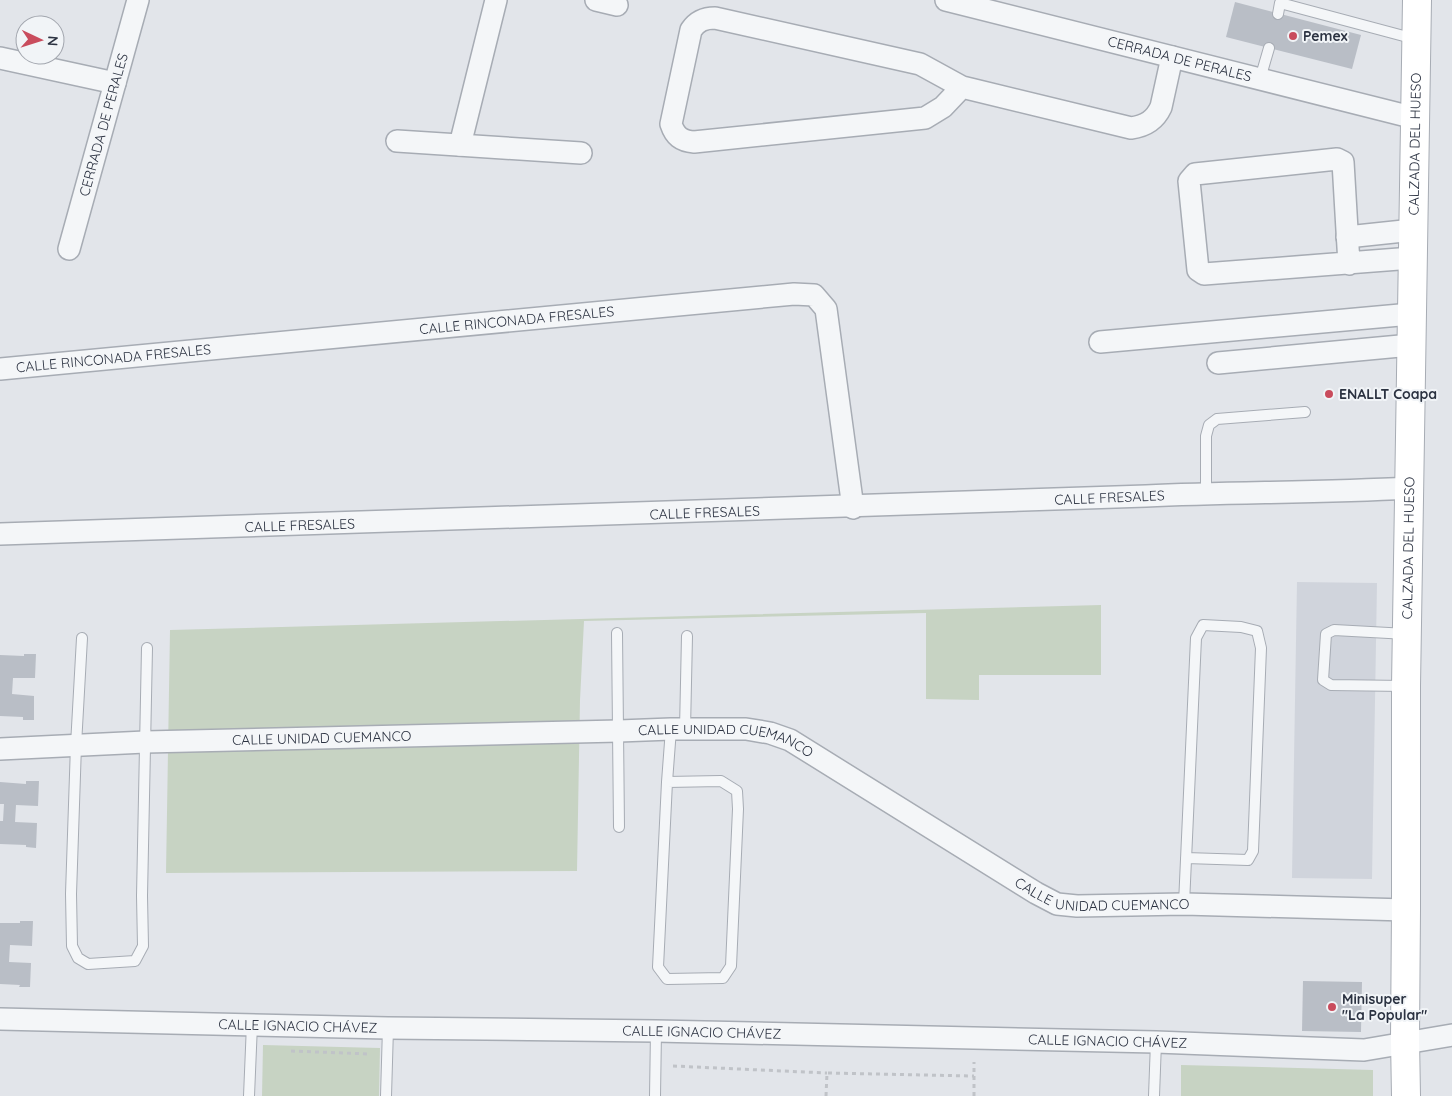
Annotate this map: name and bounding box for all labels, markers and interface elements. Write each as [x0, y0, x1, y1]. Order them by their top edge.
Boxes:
north arrow [15, 15, 65, 65]
place label: Pemex [1303, 27, 1348, 45]
marker: Pemex [1287, 30, 1299, 42]
street label: CERRADA DE PERALES [1106, 32, 1254, 86]
text: N [44, 35, 62, 47]
street label: CERRADA DE PERALES [75, 51, 132, 198]
street label: CALZADA DEL HUESO [1405, 72, 1425, 216]
street label: CALLE RINCONADA FRESALES [419, 302, 615, 338]
street label: CALLE RINCONADA FRESALES [15, 340, 212, 376]
place label: ENALLT Coapa [1339, 385, 1437, 403]
marker: ENALLT Coapa [1323, 388, 1335, 400]
street label: CALZADA DEL HUESO [1398, 476, 1418, 619]
street label: CALLE FRESALES [1054, 486, 1165, 509]
street label: CALLE FRESALES [649, 502, 760, 523]
street label: CALLE FRESALES [244, 515, 355, 536]
street label: CALLE UNIDAD CUEMANCO [638, 720, 817, 761]
street label: CALLE UNIDAD CUEMANCO [232, 727, 412, 749]
street label: CALLE UNIDAD CUEMANCO [1012, 873, 1190, 915]
place label: Minisuper "La Popular" [1342, 990, 1427, 1024]
marker: Minisuper "La Popular" [1326, 1001, 1338, 1013]
street label: CALLE IGNACIO CHÁVEZ [218, 1015, 378, 1037]
street label: CALLE IGNACIO CHÁVEZ [622, 1022, 782, 1043]
street label: CALLE IGNACIO CHÁVEZ [1028, 1030, 1188, 1052]

